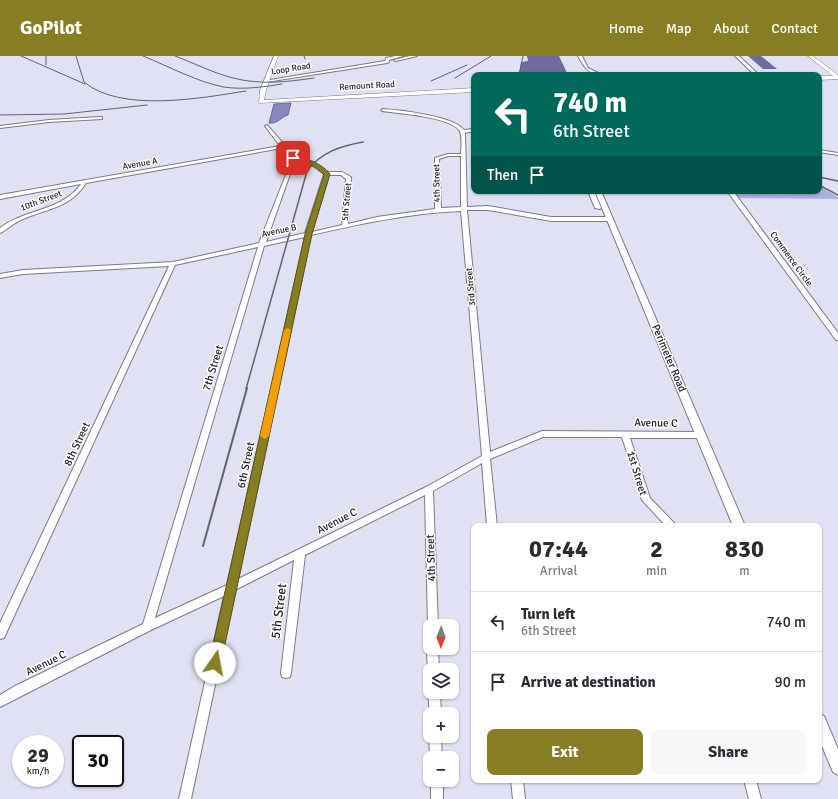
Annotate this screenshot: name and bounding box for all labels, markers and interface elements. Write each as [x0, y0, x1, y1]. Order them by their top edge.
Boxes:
text: GoPilot [20, 16, 82, 40]
text: Home [609, 20, 644, 37]
text: Map [666, 20, 691, 37]
text: About [713, 20, 749, 37]
text: Contact [771, 20, 818, 37]
street label: Loop Road [270, 60, 312, 78]
street label: Remount Road [339, 79, 395, 93]
text: 740 m [553, 86, 627, 120]
icon: left [487, 88, 539, 140]
text: 6th Street [553, 120, 630, 142]
pin [276, 141, 310, 175]
icon: arrive [282, 147, 304, 169]
street label: Avenue A [121, 155, 159, 173]
street label: 4th Street [431, 164, 443, 202]
icon: arrive [526, 164, 548, 186]
text: Then [487, 166, 518, 184]
street label: 5th Street [340, 182, 354, 222]
street label: 10th Street [19, 188, 63, 214]
street label: Avenue B [260, 222, 298, 240]
street label: Commerce Circle [767, 229, 815, 289]
street label: 3rd Street [464, 267, 478, 307]
street label: Perimeter Road [649, 322, 689, 394]
street label: 7th Street [200, 344, 226, 392]
street label: Avenue C [634, 416, 678, 430]
street label: 8th Street [61, 420, 93, 468]
street label: 6th Street [235, 441, 257, 489]
street label: 1st Street [624, 449, 650, 497]
street label: Avenue C [315, 505, 360, 537]
street label: 4th Street [424, 534, 438, 582]
text: 07:44 [529, 534, 588, 564]
text: 2 [650, 534, 663, 564]
text: 830 [725, 534, 764, 564]
text: Arrival [540, 563, 577, 579]
text: min [646, 563, 667, 579]
text: m [739, 563, 750, 579]
street label: 5th Street [268, 582, 290, 639]
text: Turn left [521, 605, 575, 623]
icon: left [487, 611, 509, 633]
text: 740 m [766, 613, 806, 631]
north arrow [423, 619, 459, 655]
map controls [423, 619, 459, 787]
text: 6th Street [521, 623, 576, 639]
position arrow [194, 642, 236, 684]
street label: Avenue C [24, 647, 69, 678]
button: layers [423, 663, 459, 699]
icon: arrive [487, 671, 509, 693]
text: Arrive at destination [521, 673, 656, 691]
text: 90 m [775, 673, 806, 691]
button: + [423, 707, 459, 743]
button: Exit [487, 729, 643, 775]
button: Share [651, 729, 806, 775]
speed limit sign: 30 [72, 735, 124, 787]
text: 29 [27, 743, 49, 768]
button: − [423, 751, 459, 787]
text: km/h [27, 765, 49, 777]

